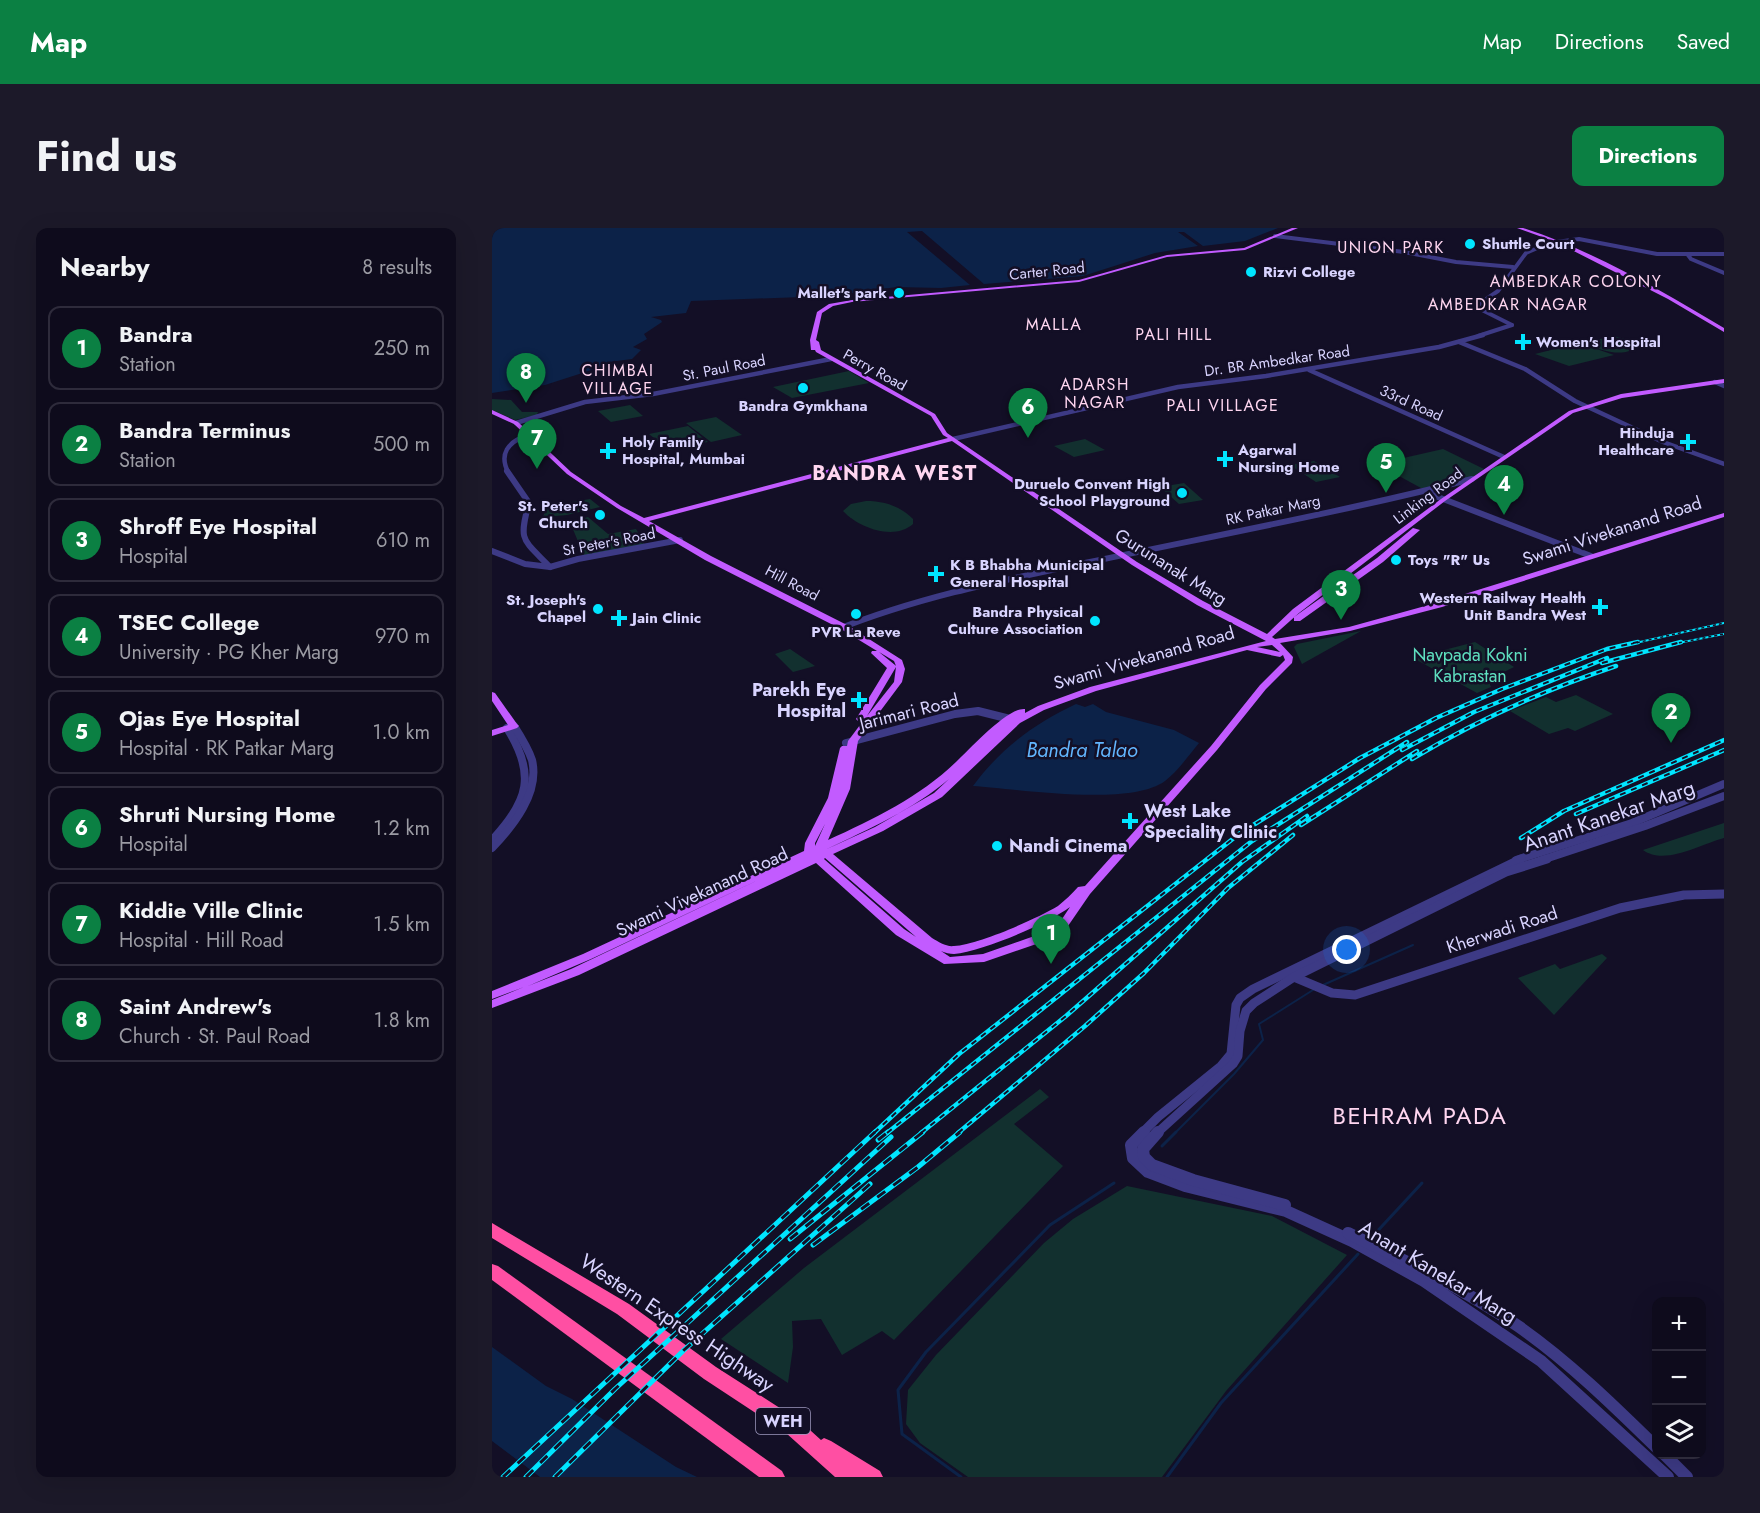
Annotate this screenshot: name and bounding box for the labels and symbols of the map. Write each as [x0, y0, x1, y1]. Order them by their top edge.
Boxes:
place label: Shuttle Court [1482, 233, 1574, 255]
district label: UNION PARK [1337, 236, 1445, 259]
marker: Shuttle Court [1463, 237, 1477, 251]
street label: Carter Road [1008, 256, 1086, 286]
place label: Rizvi College [1263, 261, 1356, 283]
marker: Rizvi College [1244, 265, 1258, 279]
district label: AMBEDKAR COLONY [1490, 270, 1662, 293]
place label: Mallet's park [797, 282, 887, 304]
marker: Mallet's park [892, 286, 906, 300]
district label: AMBEDKAR NAGAR [1428, 293, 1588, 316]
district label: MALLA [1026, 313, 1082, 336]
district label: PALI HILL [1135, 323, 1213, 346]
place label: Women's Hospital [1536, 331, 1661, 353]
marker: Women's Hospital [1514, 333, 1532, 351]
street label: Dr. BR Ambedkar Road [1203, 340, 1351, 382]
street label: Perry Road [839, 343, 911, 397]
street label: St. Paul Road [681, 349, 767, 387]
pin: 8 [507, 354, 546, 403]
district label: CHIMBAI VILLAGE [582, 359, 654, 400]
district label: ADARSH NAGAR [1060, 373, 1130, 414]
street label: 33rd Road [1376, 379, 1446, 427]
marker: Bandra Gymkhana [796, 381, 810, 395]
pin: 6 [1008, 388, 1048, 438]
district label: PALI VILLAGE [1167, 394, 1279, 417]
place label: Bandra Gymkhana [738, 395, 868, 417]
pin: 7 [518, 420, 556, 469]
place label: Hinduja Healthcare [1598, 422, 1674, 461]
place label: Holy Family Hospital, Mumbai [622, 431, 745, 470]
marker: Hinduja Healthcare [1679, 433, 1697, 451]
place label: Agarwal Nursing Home [1237, 439, 1340, 478]
marker: Holy Family Hospital, Mumbai [599, 442, 617, 460]
pin: 5 [1366, 444, 1406, 493]
marker: Agarwal Nursing Home [1216, 450, 1234, 468]
district label: BANDRA WEST [812, 459, 978, 488]
street label: Linking Road [1389, 462, 1467, 530]
pin: 4 [1484, 466, 1524, 515]
place label: Duruelo Convent High School Playground [1014, 473, 1170, 512]
marker: Duruelo Convent High School Playground [1175, 486, 1189, 500]
street label: RK Patkar Marg [1224, 489, 1322, 531]
street label: Swami Vivekanand Road [1519, 490, 1705, 572]
place label: St. Peter's Church [518, 495, 588, 534]
marker: St. Peter's Church [593, 508, 607, 522]
street label: St Peter's Road [561, 522, 657, 562]
street label: Gurunanak Marg [1110, 522, 1232, 612]
place label: Toys "R" Us [1408, 549, 1490, 571]
marker: Toys "R" Us [1389, 553, 1403, 567]
place label: K B Bhabha Municipal General Hospital [950, 554, 1104, 593]
street label: Hill Road [761, 560, 823, 606]
marker: K B Bhabha Municipal General Hospital [927, 565, 945, 583]
pin: 3 [1322, 570, 1360, 620]
place label: Western Railway Health Unit Bandra West [1420, 587, 1586, 626]
place label: St. Joseph's Chapel [506, 589, 586, 628]
marker: Western Railway Health Unit Bandra West [1591, 598, 1609, 616]
place label: Bandra Physical Culture Association [948, 601, 1083, 640]
marker: St. Joseph's Chapel [591, 602, 605, 616]
place label: Jain Clinic [629, 607, 701, 629]
marker: PVR La Reve [849, 607, 863, 621]
marker: Jain Clinic [610, 609, 628, 627]
marker: Bandra Physical Culture Association [1088, 614, 1102, 628]
street label: Swami Vivekanand Road [1051, 620, 1237, 696]
place label: PVR La Reve [811, 621, 901, 643]
park label: Navpada Kokni Kabrastan [1412, 642, 1528, 689]
place label: Parekh Eye Hospital [752, 677, 846, 724]
street label: Jarimari Road [855, 687, 961, 737]
marker: Parekh Eye Hospital [850, 691, 868, 709]
pin: 2 [1652, 694, 1690, 743]
water label: Bandra Talao [1026, 736, 1138, 765]
street label: Anant Kanekar Marg [1519, 773, 1699, 859]
place label: West Lake Speciality Clinic [1144, 798, 1277, 845]
marker: West Lake Speciality Clinic [1121, 812, 1139, 830]
place label: Nandi Cinema [1009, 833, 1128, 859]
marker: Nandi Cinema [990, 839, 1004, 853]
street label: Swami Vivekanand Road [612, 841, 792, 943]
street label: Kherwadi Road [1443, 900, 1561, 960]
pin: 1 [1032, 914, 1070, 964]
your location [1332, 935, 1361, 964]
district label: BEHRAM PADA [1333, 1098, 1507, 1133]
street label: Anant Kanekar Marg [1353, 1213, 1523, 1331]
street label: Western Express Highway [574, 1247, 781, 1400]
road number: WEH [756, 1408, 810, 1434]

